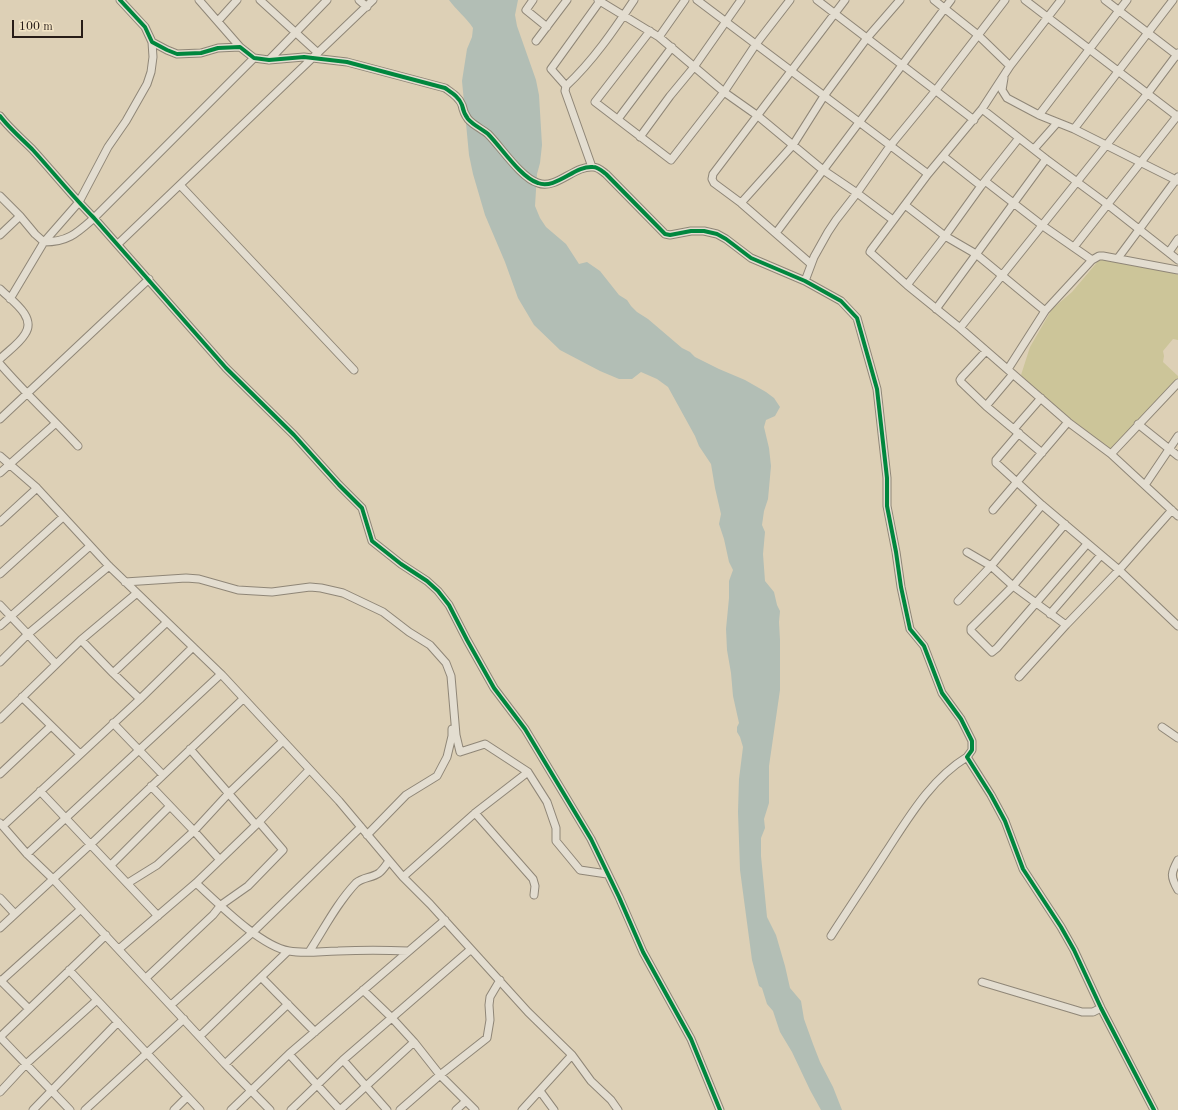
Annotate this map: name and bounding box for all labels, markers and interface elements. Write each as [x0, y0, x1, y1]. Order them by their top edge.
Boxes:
scale bar [14, 12, 85, 38]
text: 100 m [19, 21, 53, 33]

